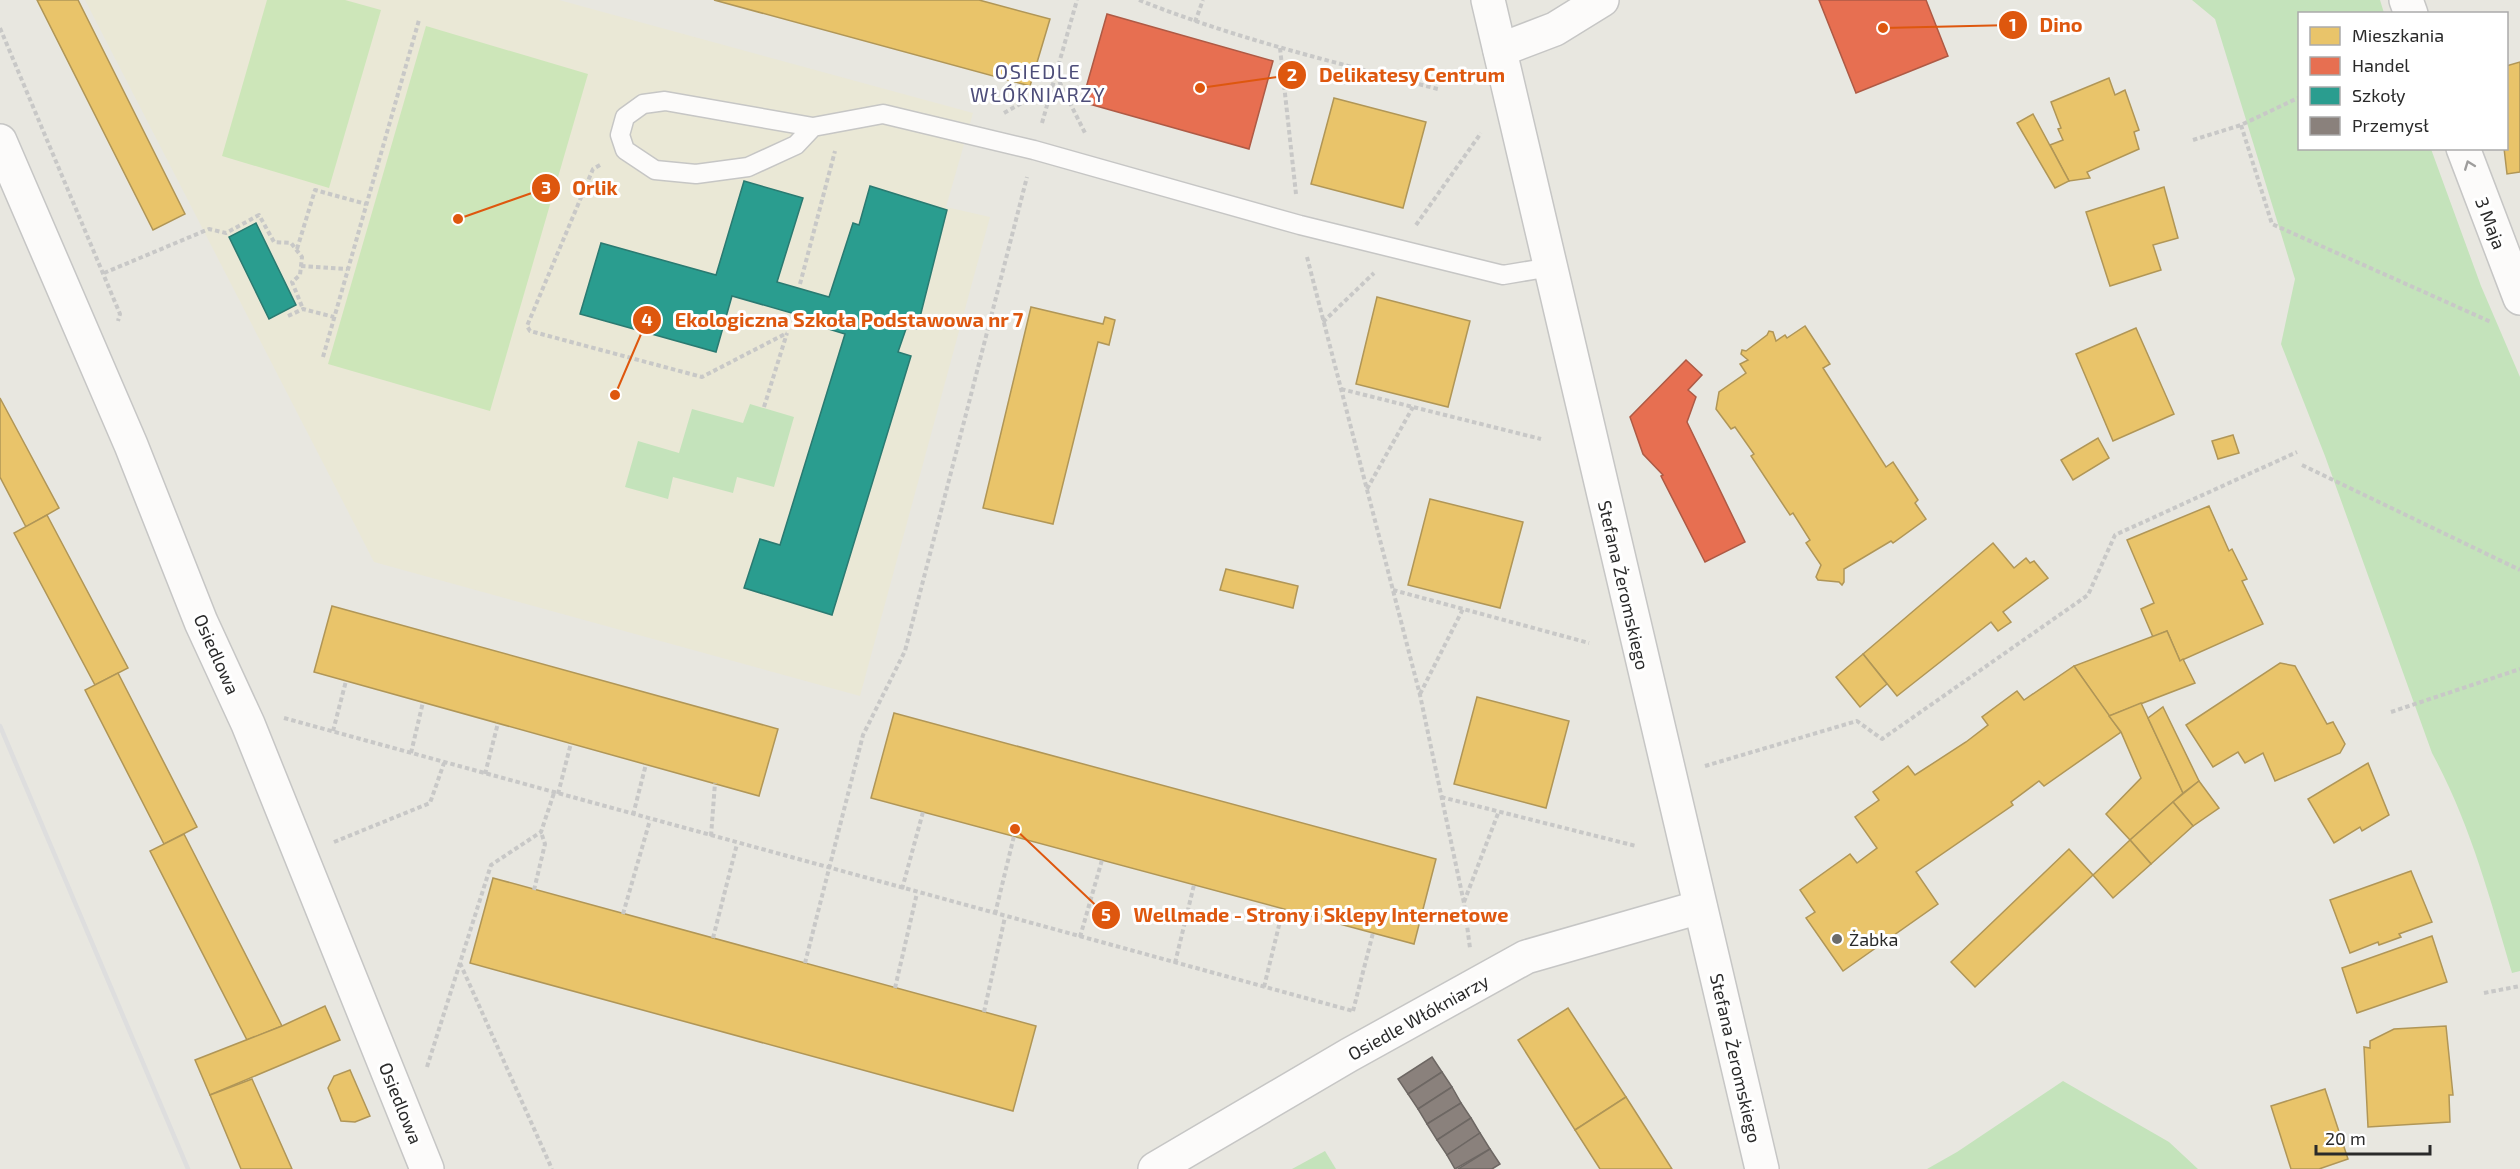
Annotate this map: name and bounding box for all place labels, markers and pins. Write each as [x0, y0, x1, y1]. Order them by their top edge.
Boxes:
callout: Dino [1998, 6, 2095, 44]
callout: Delikatesy Centrum [1277, 56, 1517, 94]
callout: Orlik [531, 169, 630, 207]
callout: Ekologiczna Szkoła Podstawowa nr 7 [632, 301, 1035, 339]
callout: Wellmade - Strony i Sklepy Internetowe [1091, 896, 1521, 934]
place label: Żabka [1849, 928, 1898, 950]
marker: Żabka [1830, 932, 1844, 946]

